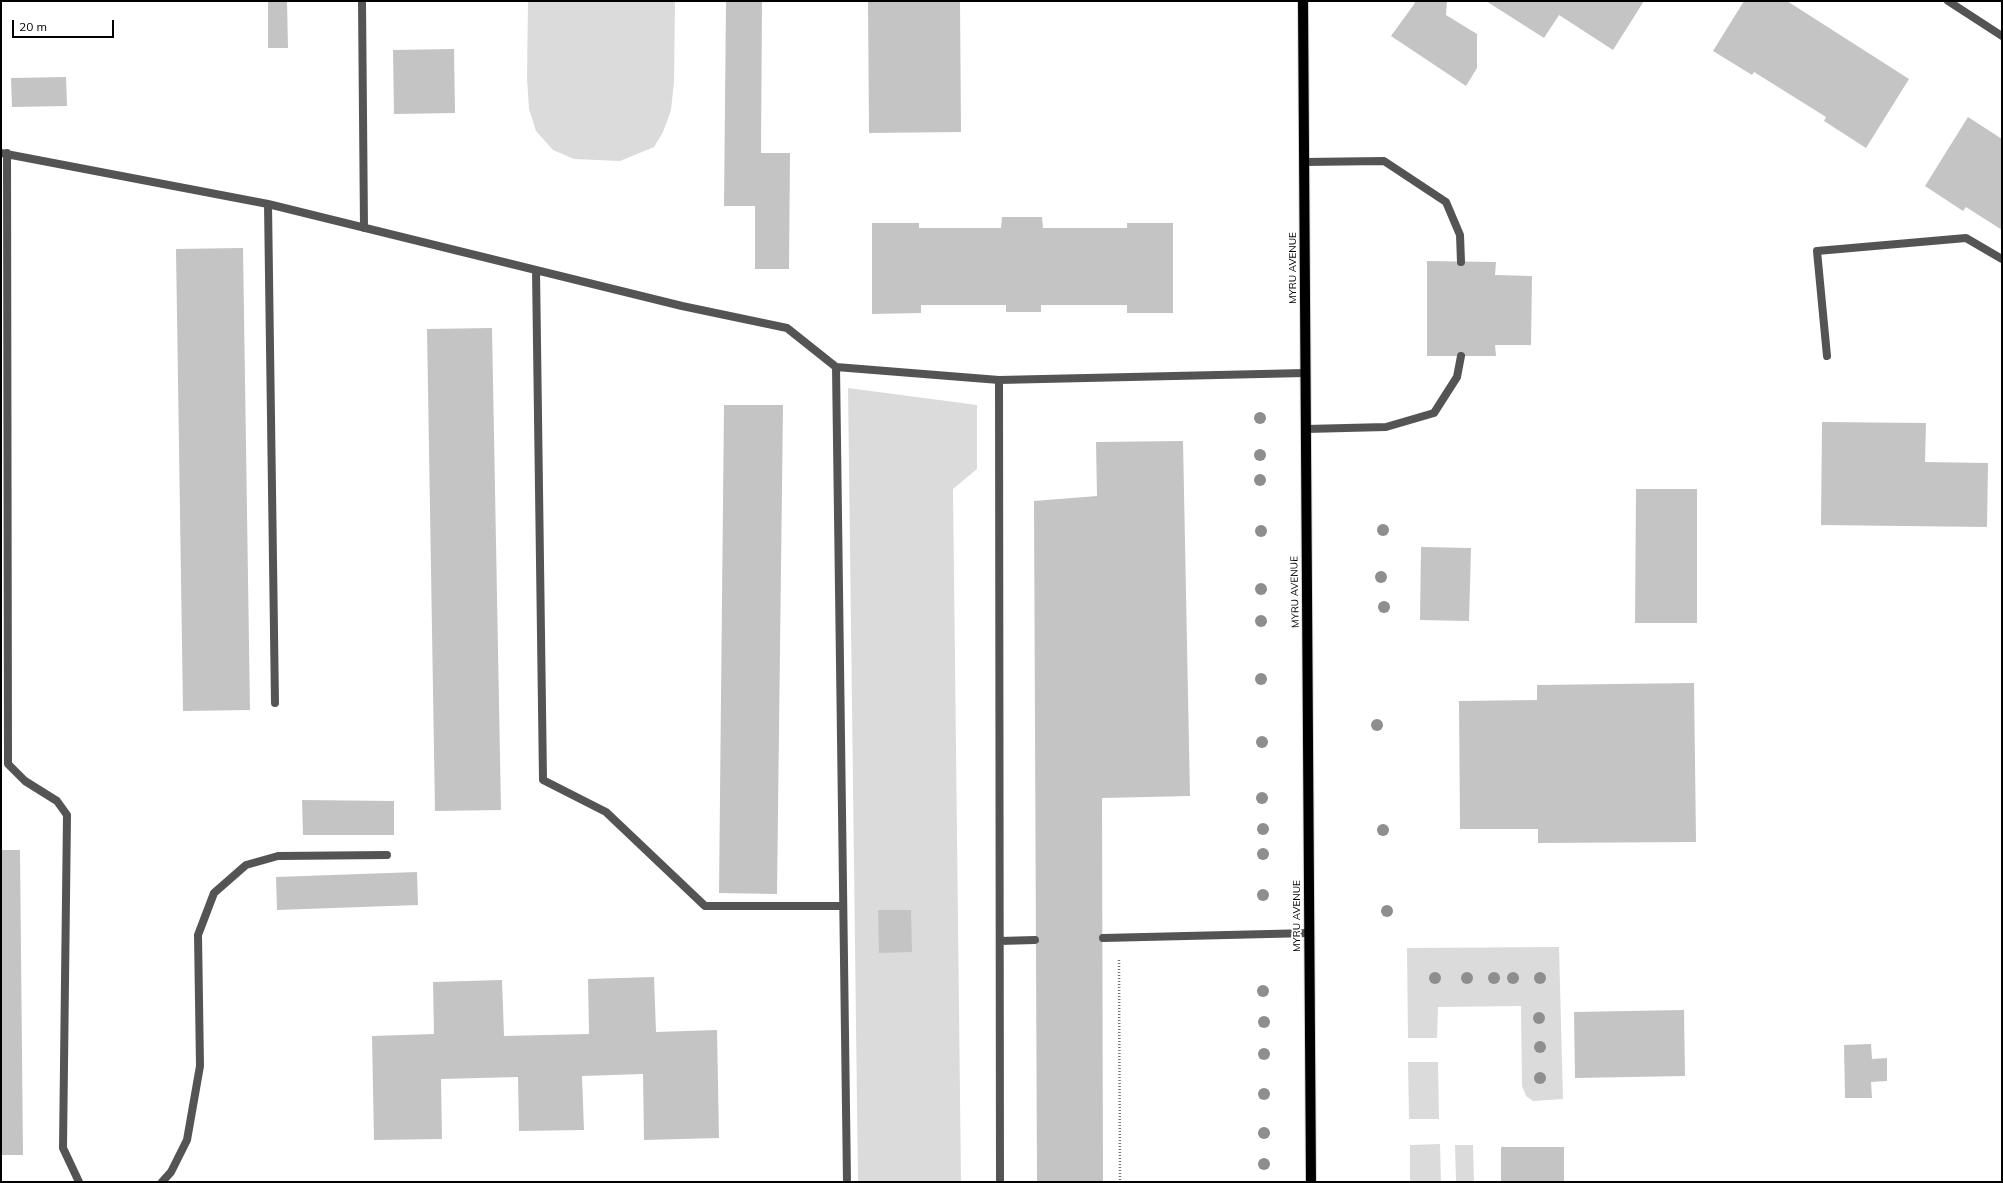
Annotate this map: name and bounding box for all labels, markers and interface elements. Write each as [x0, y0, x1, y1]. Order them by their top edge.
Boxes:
scale bar [14, 12, 116, 38]
text: 20 m [19, 19, 47, 34]
street label: MYRU AVENUE [1287, 232, 1299, 304]
street label: MYRU AVENUE [1288, 556, 1302, 628]
street label: MYRU AVENUE [1291, 880, 1303, 952]

